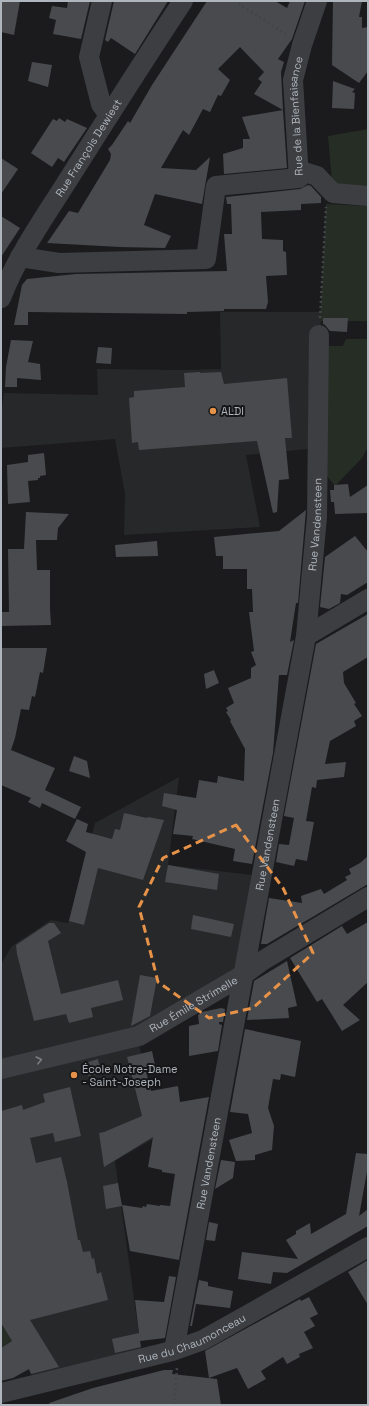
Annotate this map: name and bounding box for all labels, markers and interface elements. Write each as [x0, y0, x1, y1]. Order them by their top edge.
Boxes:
street label: Rue de la Bienfaisance [286, 55, 306, 176]
street label: Rue François Dewiest [52, 96, 125, 199]
place label: ALDI [221, 404, 244, 418]
marker: ALDI [208, 406, 218, 416]
street label: Rue Vandensteen [305, 478, 324, 572]
street label: Rue Vandensteen [252, 798, 283, 892]
street label: Rue Émile Strimelle [147, 973, 240, 1035]
one-way arrow [35, 1056, 42, 1065]
place label: École Notre-Dame - Saint-Joseph [82, 1062, 178, 1089]
marker: École Notre-Dame - Saint-Joseph [69, 1070, 79, 1080]
street label: Rue Vandensteen [193, 1116, 224, 1210]
street label: Rue du Chaumonceau [137, 1310, 248, 1366]

